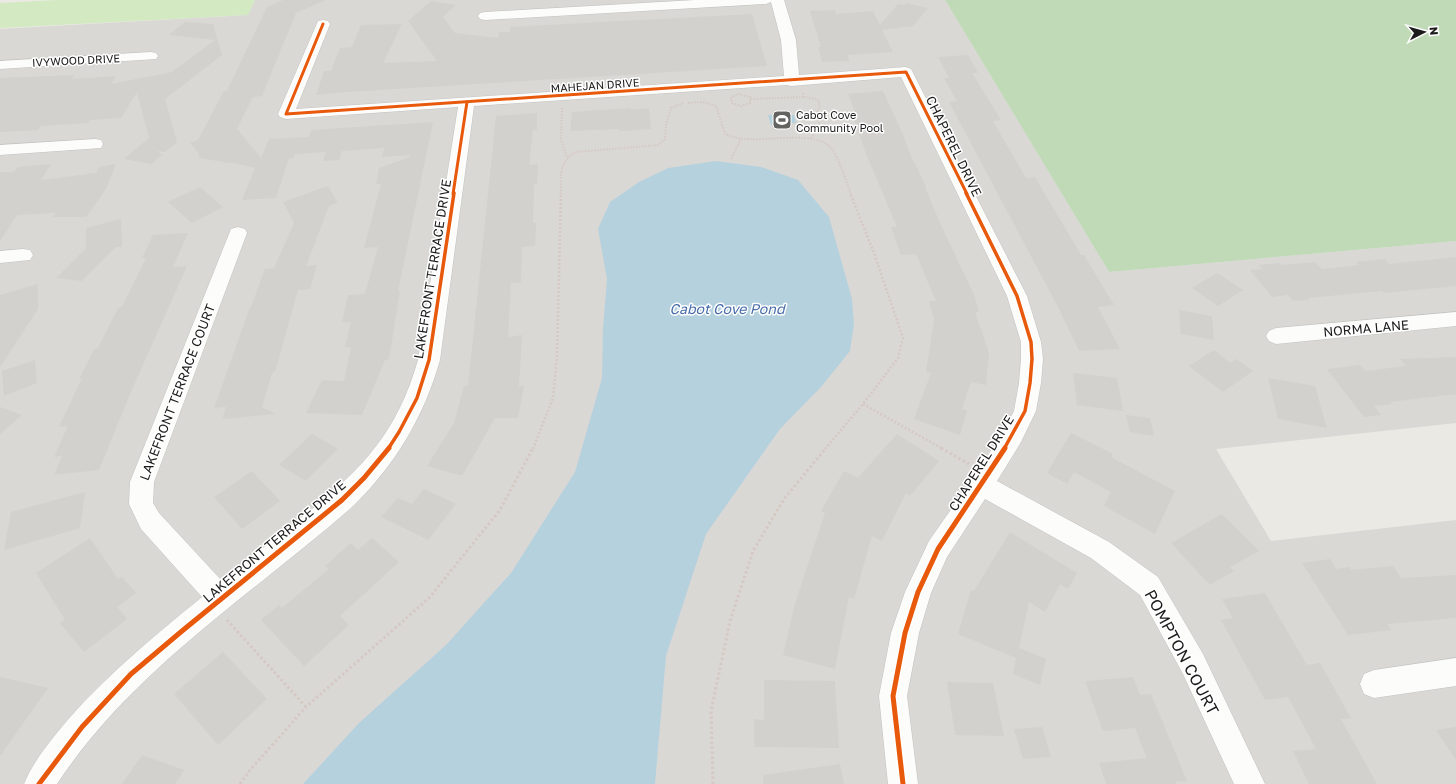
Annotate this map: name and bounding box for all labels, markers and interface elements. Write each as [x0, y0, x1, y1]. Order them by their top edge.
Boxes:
north arrow [1404, 12, 1444, 52]
text: N [1428, 26, 1441, 36]
street label: IVYWOOD DRIVE [32, 51, 121, 69]
street label: MAHEJAN DRIVE [550, 75, 640, 95]
street label: CHAPEREL DRIVE [923, 93, 985, 199]
place label: Cabot Cove Community Pool [796, 108, 884, 134]
sports icon: Cabot Cove Community Pool [771, 109, 793, 131]
street label: LAKEFRONT TERRACE DRIVE [410, 178, 454, 360]
water label: Cabot Cove Pond [669, 300, 786, 317]
street label: LAKEFRONT TERRACE COURT [136, 302, 218, 482]
street label: NORMA LANE [1323, 316, 1409, 340]
street label: CHAPEREL DRIVE [945, 412, 1017, 514]
street label: LAKEFRONT TERRACE DRIVE [199, 476, 349, 605]
street label: POMPTON COURT [1141, 586, 1224, 718]

